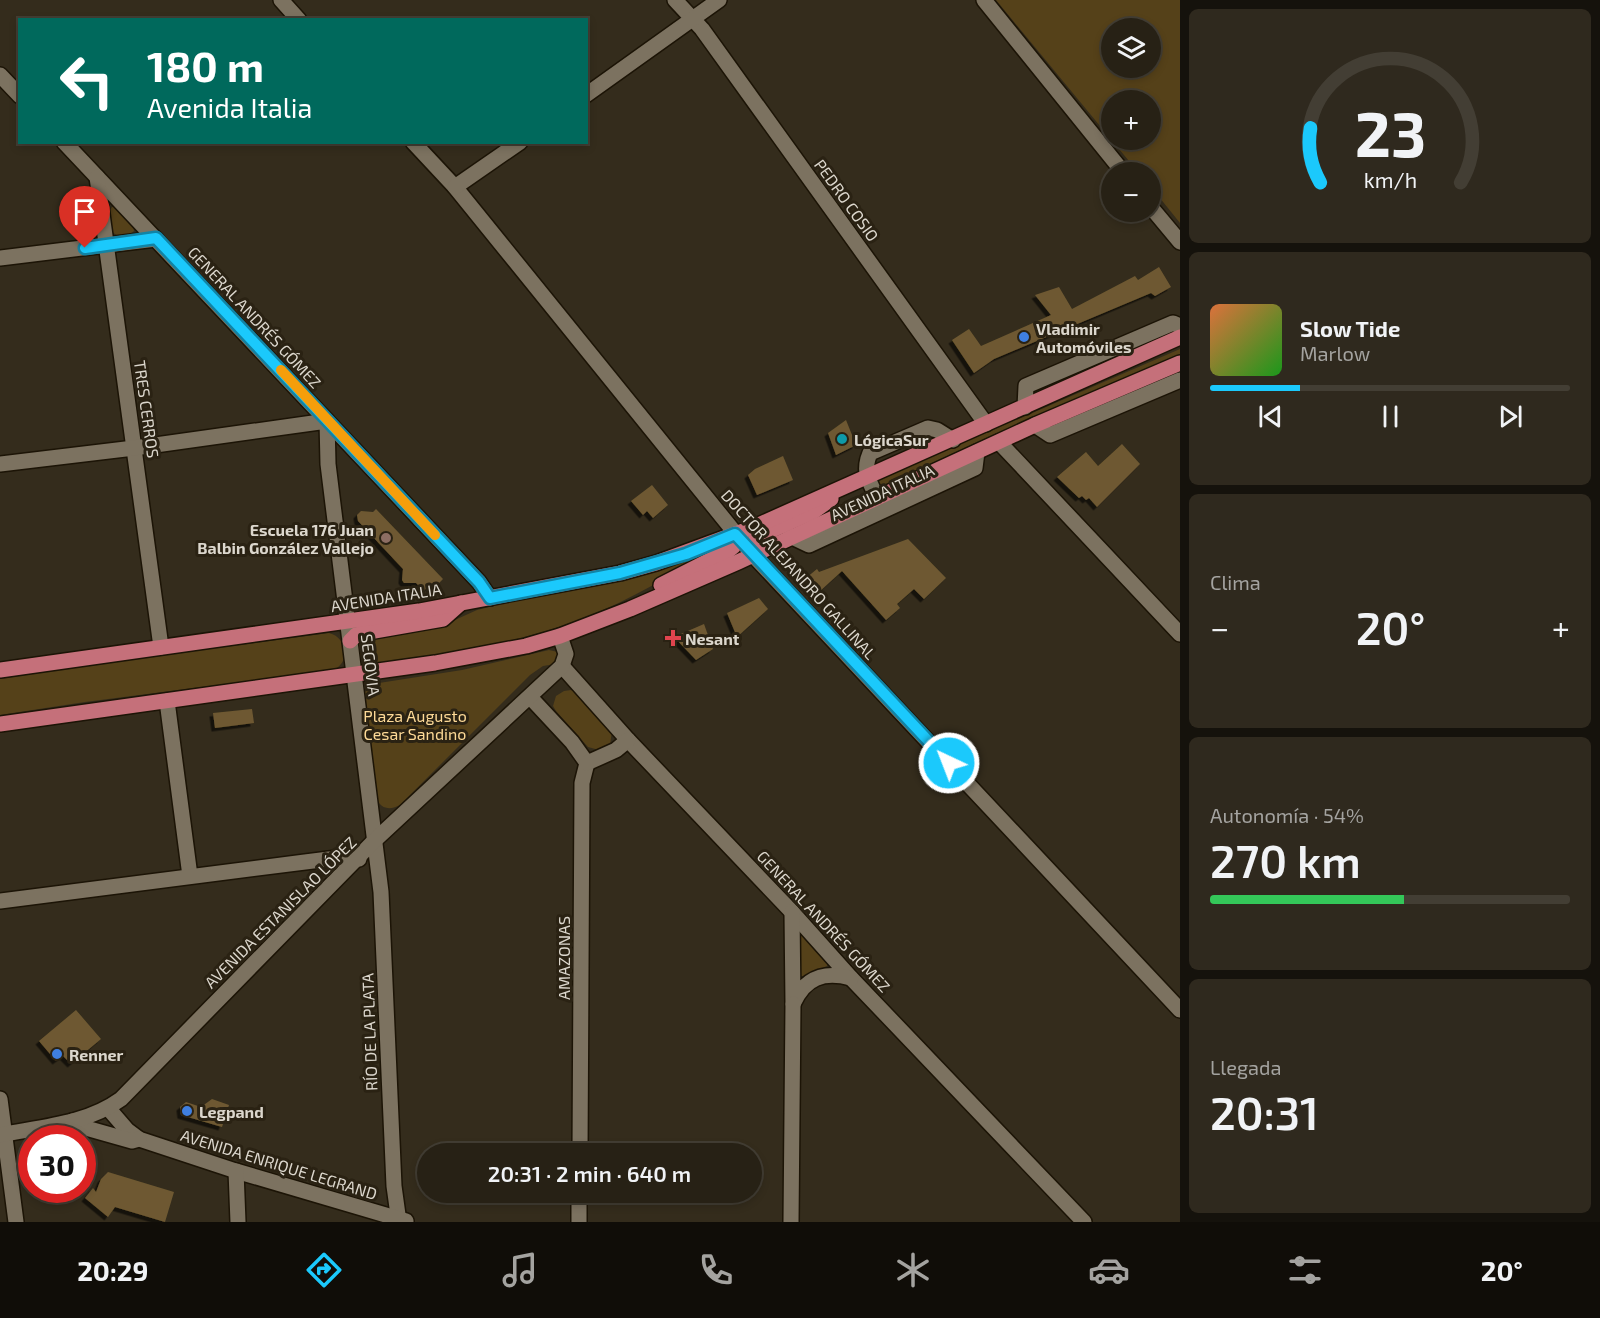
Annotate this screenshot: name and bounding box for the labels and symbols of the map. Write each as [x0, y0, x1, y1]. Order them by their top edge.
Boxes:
street label: PEDRO COSIO [811, 155, 883, 245]
pin [59, 186, 110, 248]
street label: GENERAL ANDRÉS GÓMEZ [185, 242, 325, 392]
place label: Vladimir Automóviles [1036, 319, 1132, 356]
marker: Vladimir Automóviles [1017, 330, 1031, 344]
street label: TRES CERROS [131, 359, 163, 459]
place label: LógicaSur [854, 430, 929, 449]
marker: LógicaSur [835, 432, 849, 446]
street label: AVENIDA ITALIA [827, 460, 937, 524]
street label: DOCTOR ALEJANDRO GALLINAL [718, 485, 880, 663]
place label: Escuela 176 Juan Balbin González Vallejo [197, 520, 374, 557]
marker: Escuela 176 Juan Balbin González Vallejo [379, 531, 393, 545]
street label: AVENIDA ITALIA [329, 579, 443, 615]
place label: Nesant [685, 629, 740, 648]
marker: Nesant [666, 631, 680, 645]
street label: SEGOVIA [358, 633, 384, 697]
park label: Plaza Augusto Cesar Sandino [363, 706, 467, 743]
position arrow [917, 731, 981, 795]
street label: AVENIDA ESTANISLAO LÓPEZ [200, 832, 360, 992]
street label: GENERAL ANDRÉS GÓMEZ [754, 846, 894, 996]
street label: AMAZONAS [554, 916, 573, 1000]
street label: RÍO DE LA PLATA [357, 973, 381, 1091]
place label: Renner [69, 1045, 124, 1064]
marker: Renner [50, 1047, 64, 1061]
place label: Legpand [199, 1102, 264, 1121]
marker: Legpand [180, 1104, 194, 1118]
speed limit sign: 30 [18, 1125, 96, 1203]
street label: AVENIDA ENRIQUE LEGRAND [178, 1125, 379, 1204]

